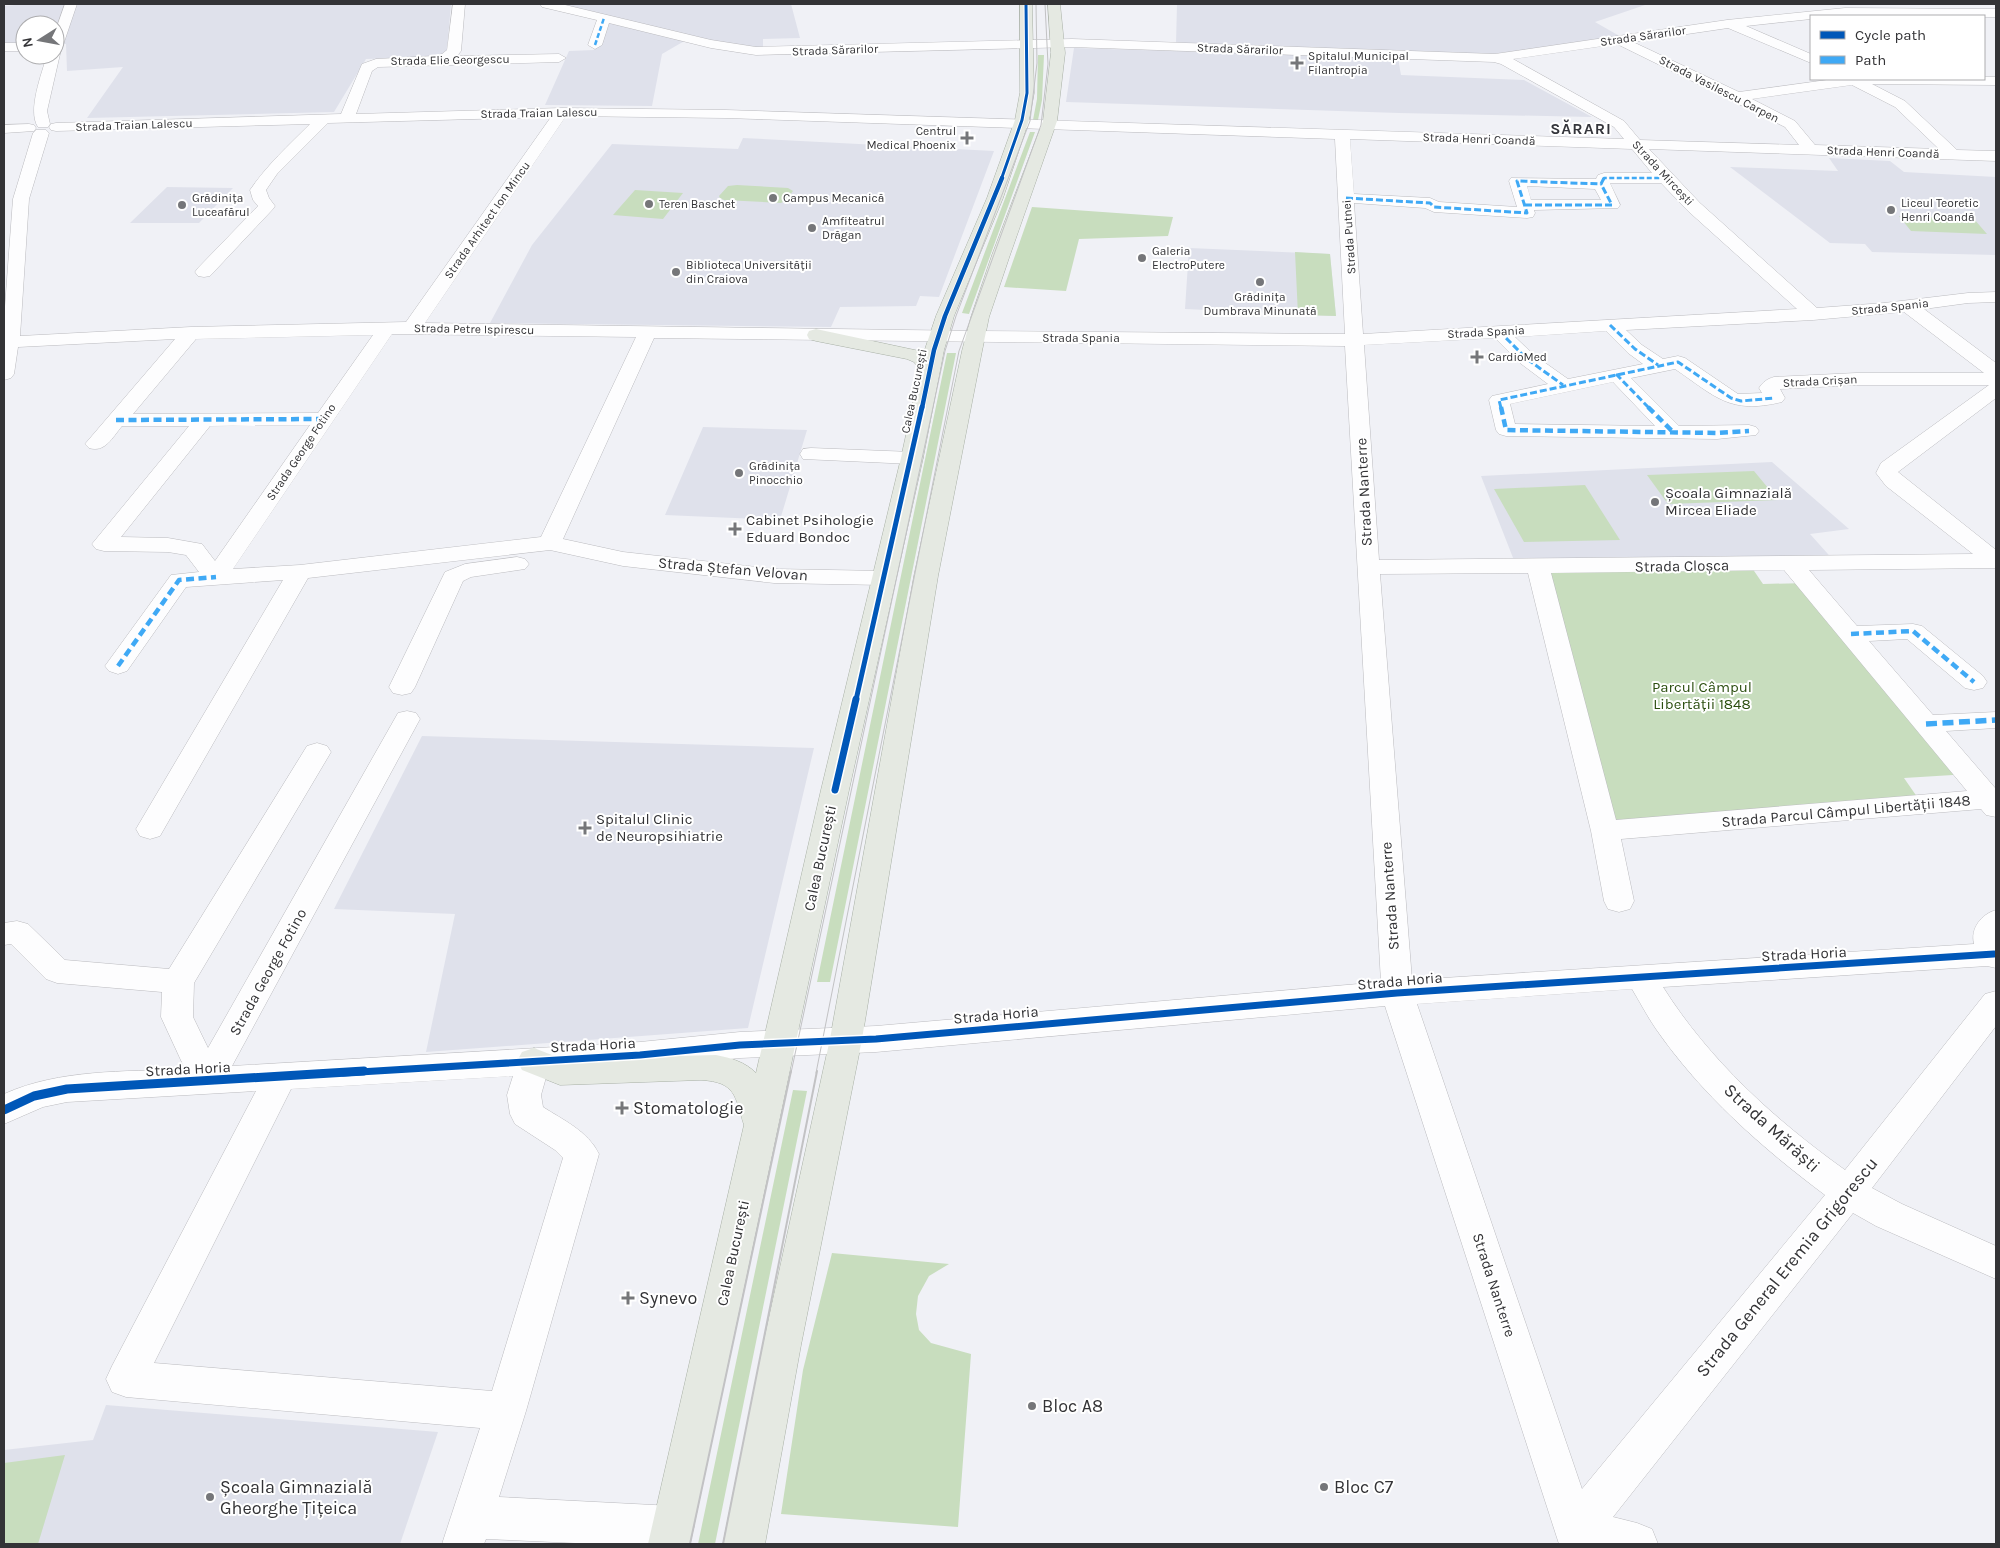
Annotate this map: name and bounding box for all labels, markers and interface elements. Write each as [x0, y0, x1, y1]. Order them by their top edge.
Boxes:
north arrow [15, 15, 65, 65]
legend [1810, 15, 1985, 80]
street label: Strada Sărarilor [1599, 23, 1687, 49]
text: Cycle path [1855, 26, 1926, 44]
text: N [18, 36, 37, 49]
street label: Strada Sărarilor [1197, 40, 1284, 58]
street label: Strada Sărarilor [792, 41, 879, 59]
place label: Spitalul Municipal Filantropia [1308, 49, 1409, 77]
text: Path [1855, 51, 1886, 69]
street label: Strada Elie Georgescu [390, 52, 510, 68]
street label: Strada Vasilescu Carpen [1657, 53, 1781, 125]
marker: Spitalul Municipal Filantropia [1290, 56, 1304, 70]
street label: Strada Traian Lalescu [480, 105, 598, 121]
street label: Strada Traian Lalescu [75, 116, 193, 134]
district label: SĂRARI [1550, 119, 1612, 138]
place label: Centrul Medical Phoenix [866, 124, 956, 152]
street label: Strada Henri Coandă [1422, 130, 1536, 148]
marker: Centrul Medical Phoenix [960, 131, 974, 145]
street label: Strada Mircești [1629, 137, 1697, 209]
street label: Strada Henri Coandă [1826, 143, 1940, 161]
street label: Strada Arhitect Ion Mincu [441, 159, 533, 281]
place label: Grădinița Luceafărul [192, 191, 250, 219]
place label: Campus Mecanică [783, 191, 884, 205]
marker: Campus Mecanică [767, 192, 779, 204]
place label: Liceul Teoretic Henri Coandă [1901, 196, 1979, 224]
place label: Teren Baschet [659, 197, 736, 211]
marker: Teren Baschet [643, 198, 655, 210]
marker: Grădinița Luceafărul [176, 199, 188, 211]
street label: Strada Putnei [1339, 199, 1359, 275]
marker: Liceul Teoretic Henri Coandă [1885, 204, 1897, 216]
place label: Amfiteatrul Drăgan [822, 214, 885, 242]
marker: Amfiteatrul Drăgan [806, 222, 818, 234]
place label: Galeria ElectroPutere [1152, 244, 1225, 272]
marker: Galeria ElectroPutere [1136, 252, 1148, 264]
place label: Biblioteca Universității din Craiova [686, 258, 812, 286]
marker: Biblioteca Universității din Craiova [670, 266, 682, 278]
marker: Grădinița Dumbrava Minunată [1254, 276, 1266, 288]
place label: Grădinița Dumbrava Minunată [1203, 290, 1317, 318]
street label: Strada Spania [1851, 296, 1929, 318]
street label: Strada Petre Ispirescu [414, 321, 534, 337]
street label: Strada Spania [1447, 323, 1525, 341]
street label: Strada Spania [1042, 331, 1120, 345]
street label: Calea București [898, 347, 930, 435]
marker: CardioMed [1470, 350, 1484, 364]
place label: CardioMed [1488, 350, 1547, 364]
street label: Strada Crișan [1782, 372, 1858, 390]
street label: Strada George Fotino [263, 401, 339, 503]
street label: Strada Nanterre [1352, 437, 1376, 547]
place label: Grădinița Pinocchio [749, 459, 803, 487]
marker: Grădinița Pinocchio [733, 467, 745, 479]
place label: Școala Gimnazială Mircea Eliade [1665, 484, 1792, 519]
marker: Școala Gimnazială Mircea Eliade [1649, 496, 1661, 508]
place label: Cabinet Psihologie Eduard Bondoc [746, 511, 874, 546]
marker: Cabinet Psihologie Eduard Bondoc [728, 522, 742, 536]
street label: Strada Ștefan Velovan [657, 553, 809, 585]
street label: Strada Cloșca [1635, 556, 1729, 576]
park label: Parcul Câmpul Libertății 1848 [1652, 678, 1752, 713]
street label: Strada Parcul Câmpul Libertății 1848 [1721, 791, 1971, 831]
street label: Calea București [800, 804, 840, 912]
place label: Spitalul Clinic de Neuropsihiatrie [596, 810, 723, 845]
marker: Spitalul Clinic de Neuropsihiatrie [578, 821, 592, 835]
street label: Strada Nanterre [1377, 841, 1403, 951]
street label: Strada George Fotino [226, 905, 310, 1039]
street label: Strada Horia [1761, 943, 1847, 965]
street label: Strada Horia [1357, 968, 1443, 994]
street label: Strada Horia [953, 1002, 1039, 1028]
street label: Strada Horia [550, 1034, 636, 1056]
street label: Strada Horia [145, 1058, 231, 1080]
street label: Strada Mărăști [1719, 1079, 1825, 1177]
place label: Stomatologie [633, 1097, 744, 1119]
marker: Stomatologie [615, 1101, 629, 1115]
street label: Strada General Eremia Grigorescu [1691, 1153, 1883, 1381]
street label: Calea București [713, 1199, 753, 1307]
street label: Strada Nanterre [1469, 1231, 1519, 1339]
place label: Synevo [639, 1287, 697, 1309]
marker: Synevo [621, 1291, 635, 1305]
place label: Bloc A8 [1042, 1395, 1103, 1417]
marker: Bloc A8 [1026, 1400, 1038, 1412]
place label: Școala Gimnazială Gheorghe Țițeica [220, 1476, 372, 1519]
place label: Bloc C7 [1334, 1476, 1394, 1498]
marker: Bloc C7 [1318, 1481, 1330, 1493]
marker: Școala Gimnazială Gheorghe Țițeica [204, 1491, 216, 1503]

